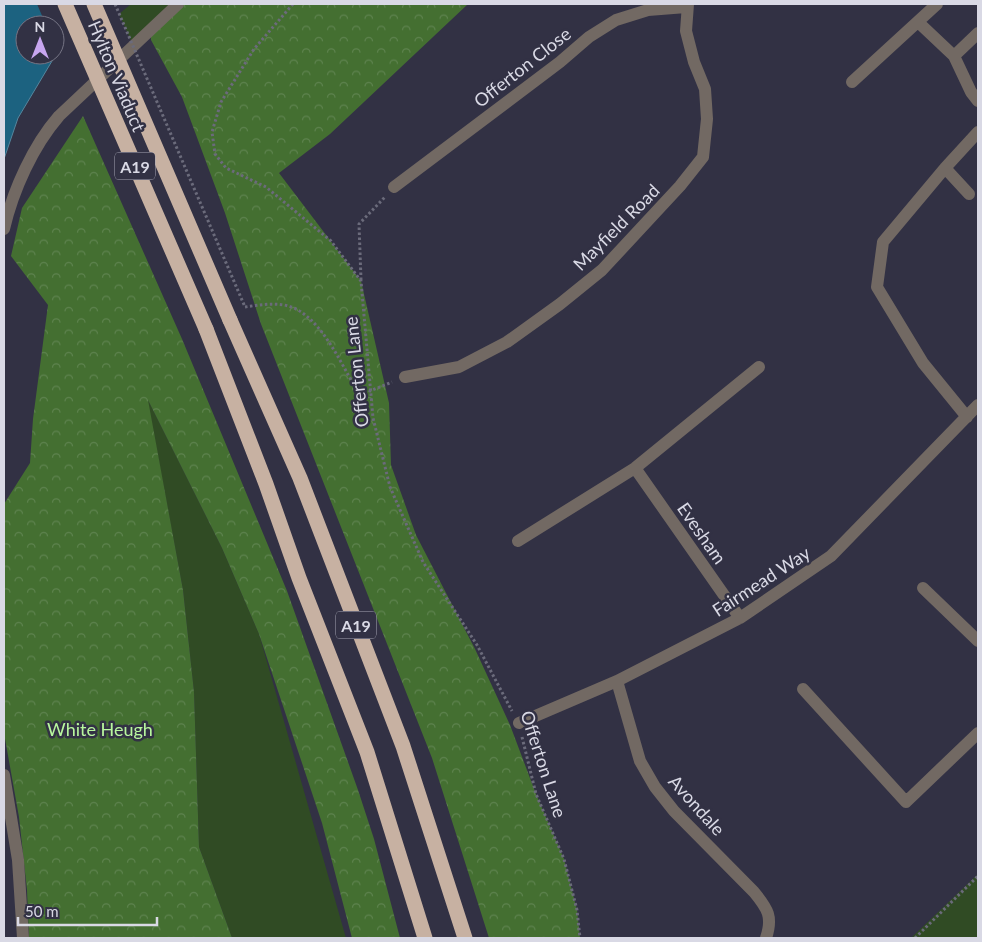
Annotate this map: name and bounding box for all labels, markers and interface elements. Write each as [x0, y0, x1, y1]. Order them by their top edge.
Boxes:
north arrow [15, 15, 65, 65]
street label: Hylton Viaduct [84, 17, 150, 135]
text: N [35, 18, 45, 35]
street label: Offerton Close [469, 22, 575, 112]
road number: A19 [115, 153, 155, 180]
street label: Mayfield Road [568, 179, 664, 275]
street label: Offerton Lane [339, 316, 373, 428]
street label: Evesham [673, 498, 731, 568]
street label: Fairmead Way [708, 541, 815, 621]
road number: A19 [336, 612, 376, 638]
street label: Offerton Lane [516, 708, 572, 820]
park label: White Heugh [47, 718, 153, 740]
street label: Avondale [664, 770, 730, 840]
scale bar [18, 894, 156, 926]
text: 50 m [25, 902, 59, 920]

